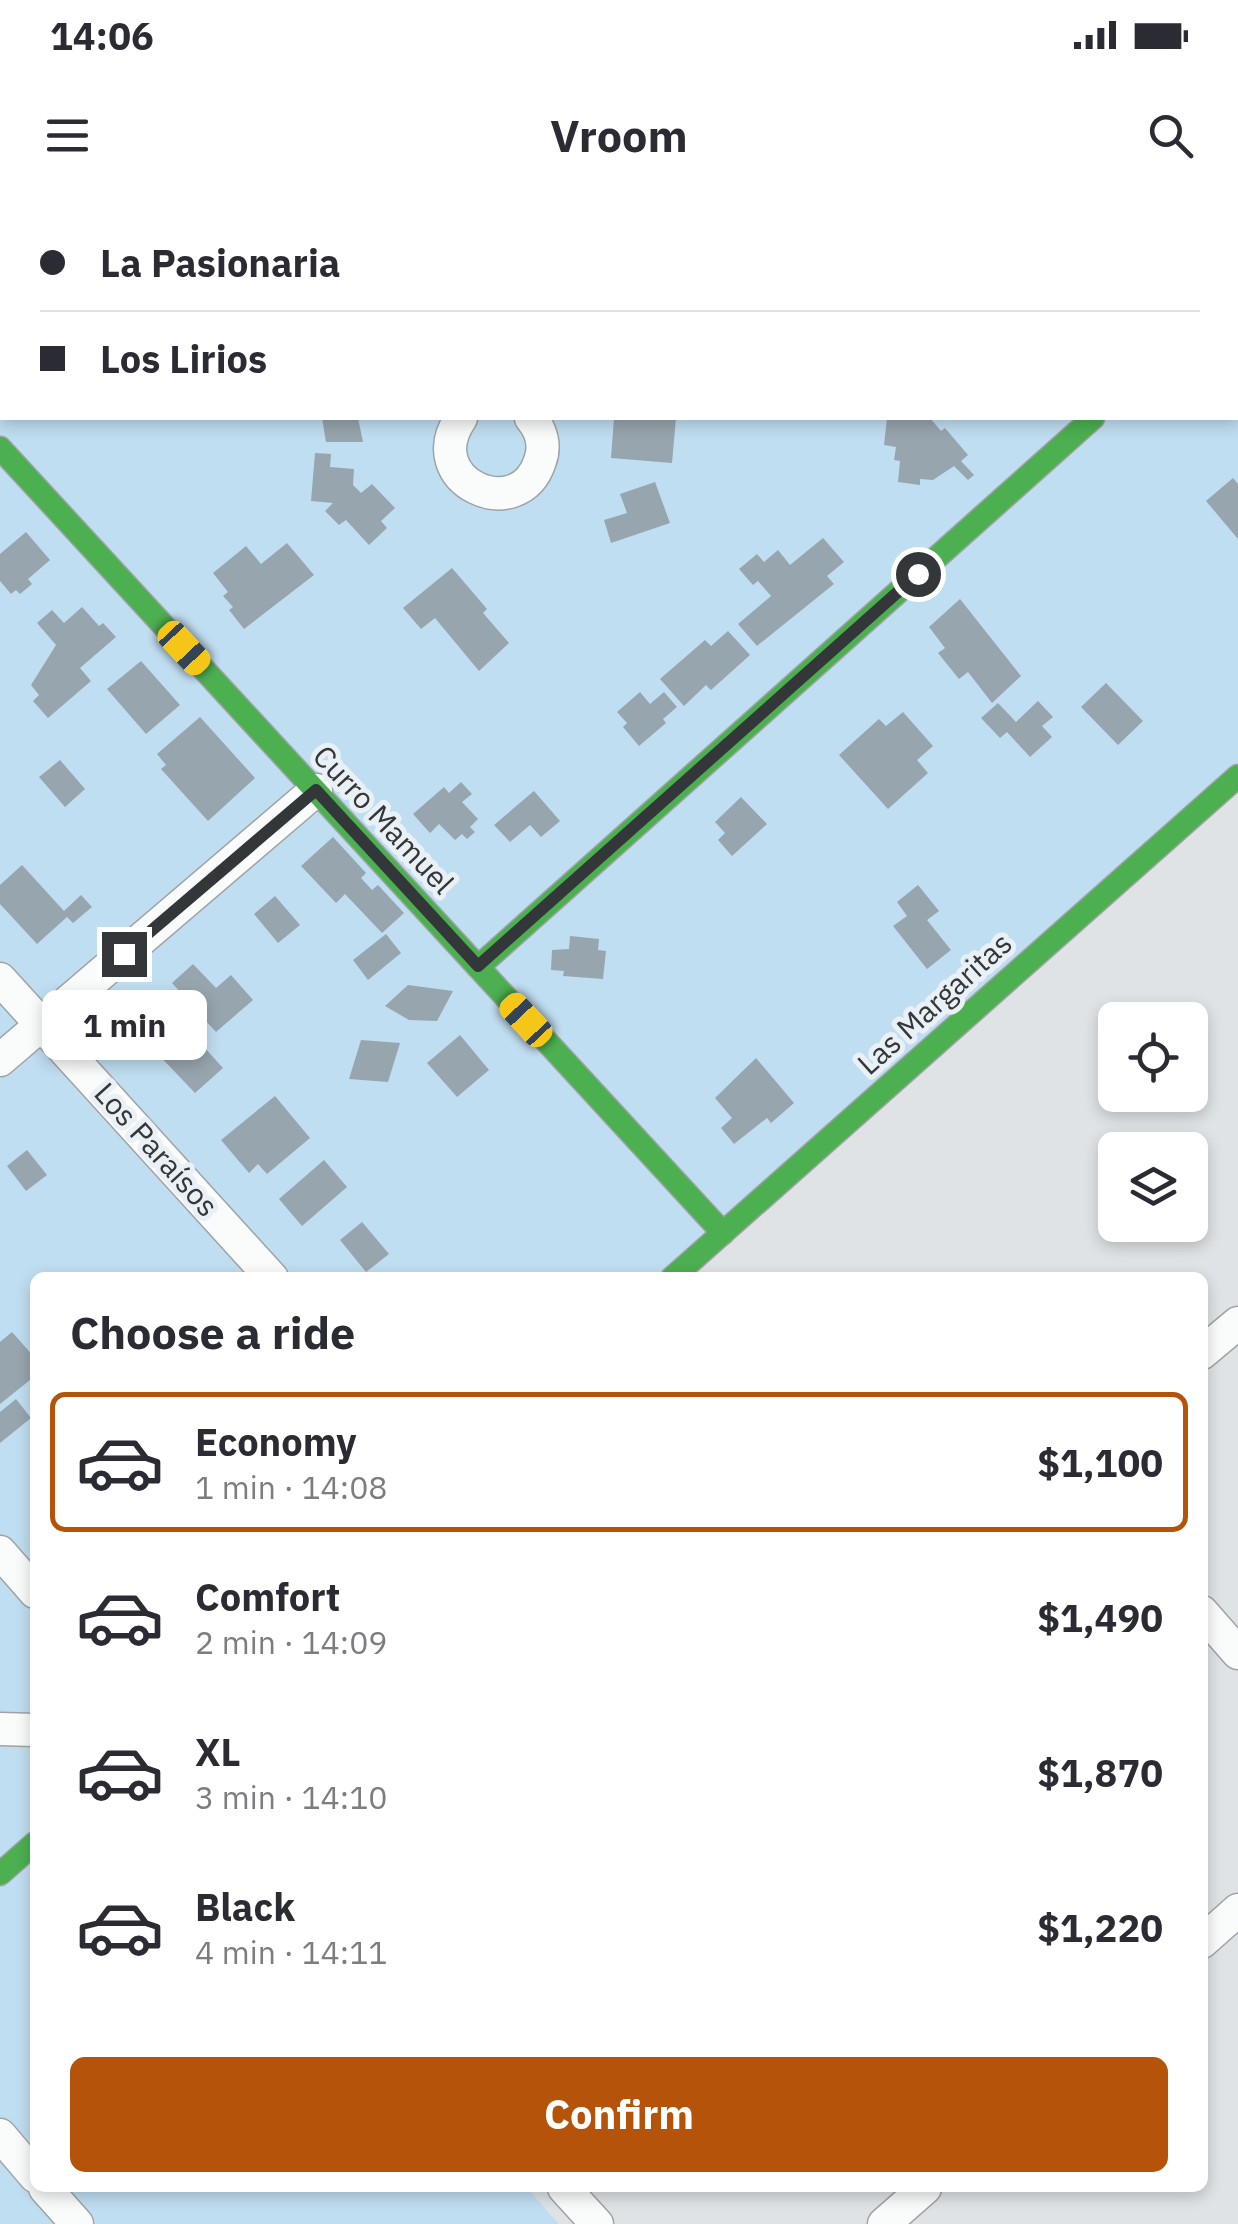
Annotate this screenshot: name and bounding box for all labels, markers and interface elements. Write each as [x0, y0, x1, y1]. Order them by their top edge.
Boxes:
text: 14:06 [50, 11, 154, 60]
text: Vroom [550, 106, 688, 164]
icon: menu [40, 108, 95, 163]
icon: search [1143, 108, 1198, 163]
text: La Pasionaria [100, 238, 340, 287]
text: Los Lirios [100, 334, 267, 383]
route start [896, 552, 941, 597]
car [153, 616, 215, 680]
street label: Curro Mamuel [305, 736, 463, 902]
street label: Las Margaritas [849, 923, 1019, 1083]
route end [102, 932, 147, 977]
car [495, 988, 557, 1052]
callout: 1 min [42, 989, 206, 1059]
map controls [1098, 1002, 1208, 1242]
button: locate [1098, 1002, 1208, 1112]
text: 1 min [83, 1004, 166, 1046]
street label: Los Paraísos [87, 1074, 228, 1224]
button: layers [1098, 1132, 1208, 1242]
text: Choose a ride [70, 1303, 355, 1361]
icon: car [75, 1417, 165, 1507]
text: Economy [195, 1417, 357, 1466]
text: $1,100 [1037, 1438, 1163, 1487]
text: 1 min · 14:08 [195, 1466, 388, 1508]
icon: car [75, 1572, 165, 1662]
text: Comfort [195, 1572, 340, 1621]
text: $1,490 [1037, 1593, 1163, 1642]
text: 2 min · 14:09 [195, 1621, 388, 1663]
icon: car [75, 1727, 165, 1817]
text: XL [195, 1727, 241, 1776]
text: $1,870 [1037, 1748, 1163, 1797]
text: 3 min · 14:10 [195, 1776, 388, 1818]
icon: car [75, 1882, 165, 1972]
text: Black [195, 1882, 295, 1931]
text: $1,220 [1037, 1903, 1163, 1952]
text: 4 min · 14:11 [195, 1931, 388, 1973]
button: Confirm [70, 2057, 1168, 2172]

